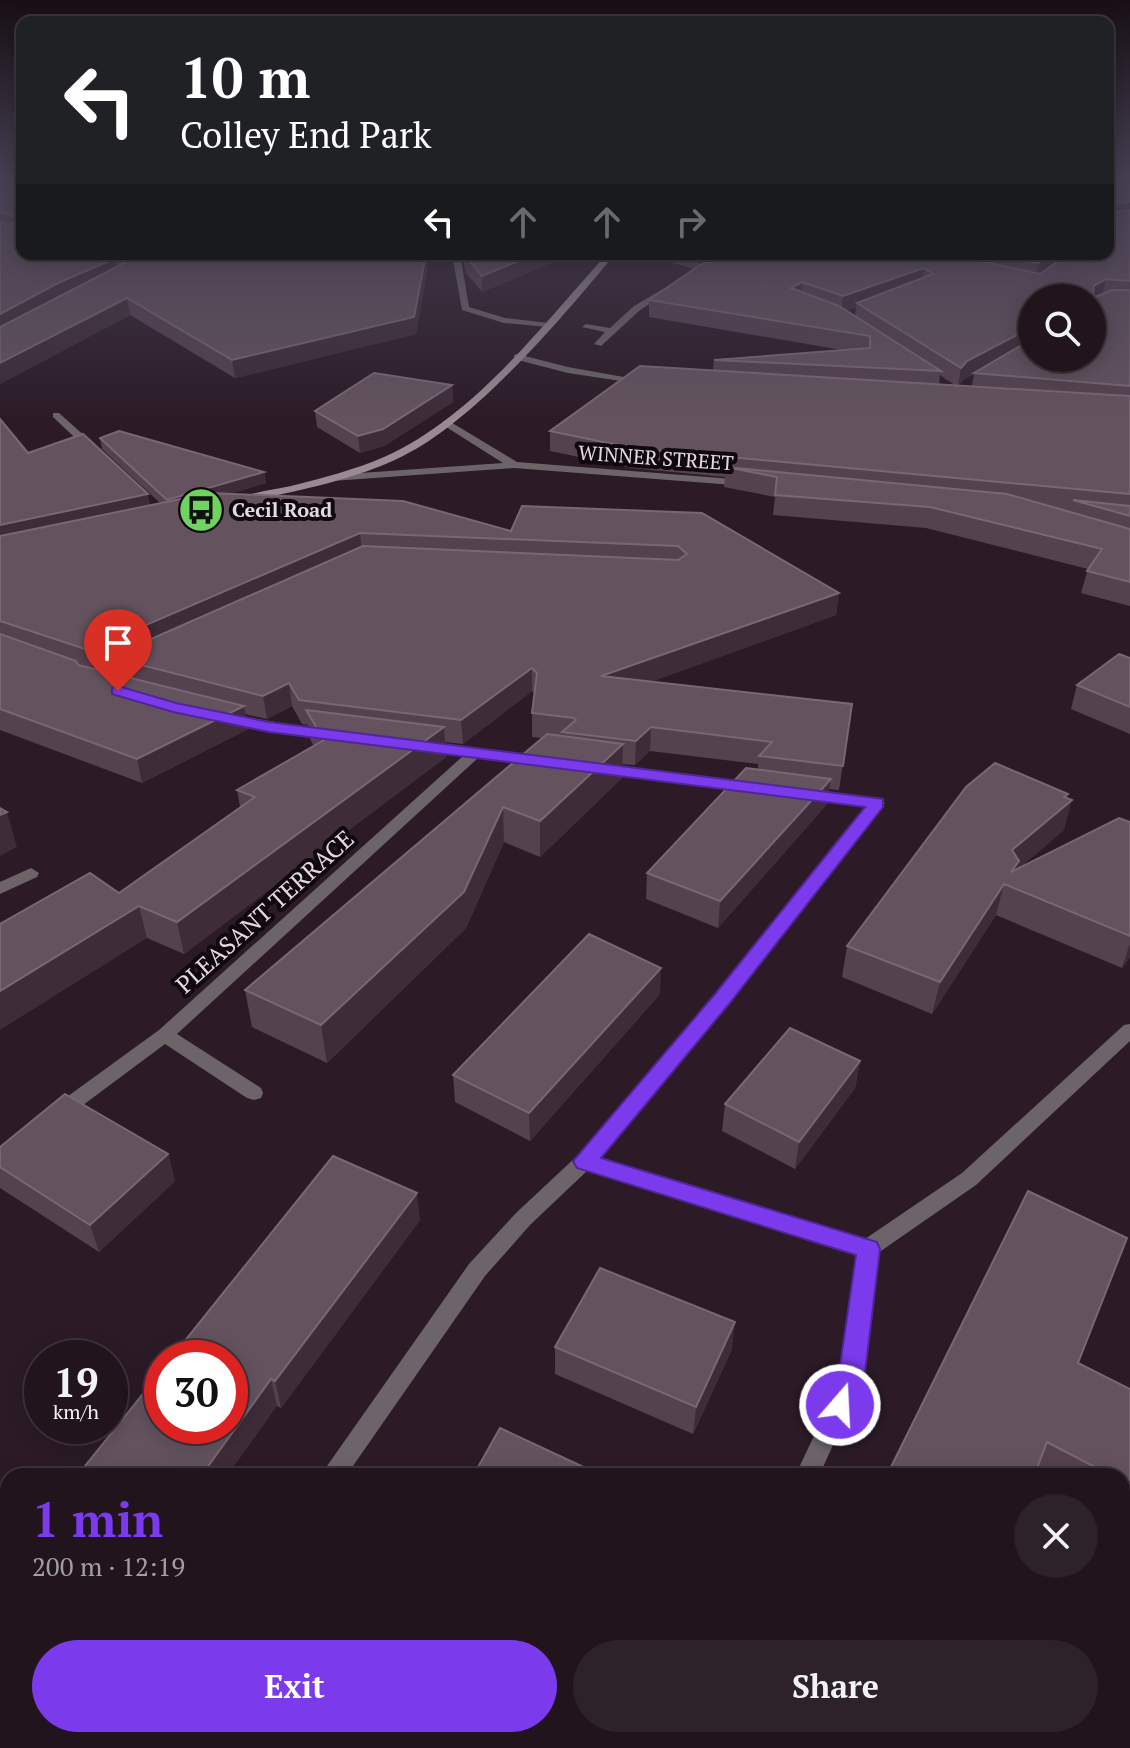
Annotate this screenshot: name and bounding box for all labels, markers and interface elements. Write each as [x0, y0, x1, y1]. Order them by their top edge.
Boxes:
text: 10 m [180, 40, 310, 114]
icon: left [48, 48, 152, 152]
text: Colley End Park [180, 111, 431, 158]
icon: left [417, 200, 461, 244]
icon: ahead [501, 200, 545, 244]
icon: ahead [585, 200, 629, 244]
icon: right [669, 200, 713, 244]
map controls [1018, 284, 1106, 372]
button: search [1018, 284, 1106, 372]
street label: WINNER STREET [577, 439, 735, 476]
bus stop icon: Cecil Road [177, 486, 225, 534]
place label: Cecil Road [232, 496, 332, 523]
pin [84, 609, 152, 691]
icon: arrive [96, 621, 140, 665]
street label: PLEASANT TERRACE [168, 823, 360, 1000]
speed limit sign: 30 [144, 1340, 248, 1444]
text: 19 [53, 1355, 99, 1408]
position arrow [798, 1363, 882, 1447]
text: km/h [53, 1398, 99, 1425]
text: 1 min [32, 1487, 163, 1551]
button: close [1014, 1494, 1098, 1578]
text: 200 m · 12:19 [32, 1549, 185, 1583]
button: Exit [32, 1640, 557, 1732]
button: Share [573, 1640, 1098, 1732]

